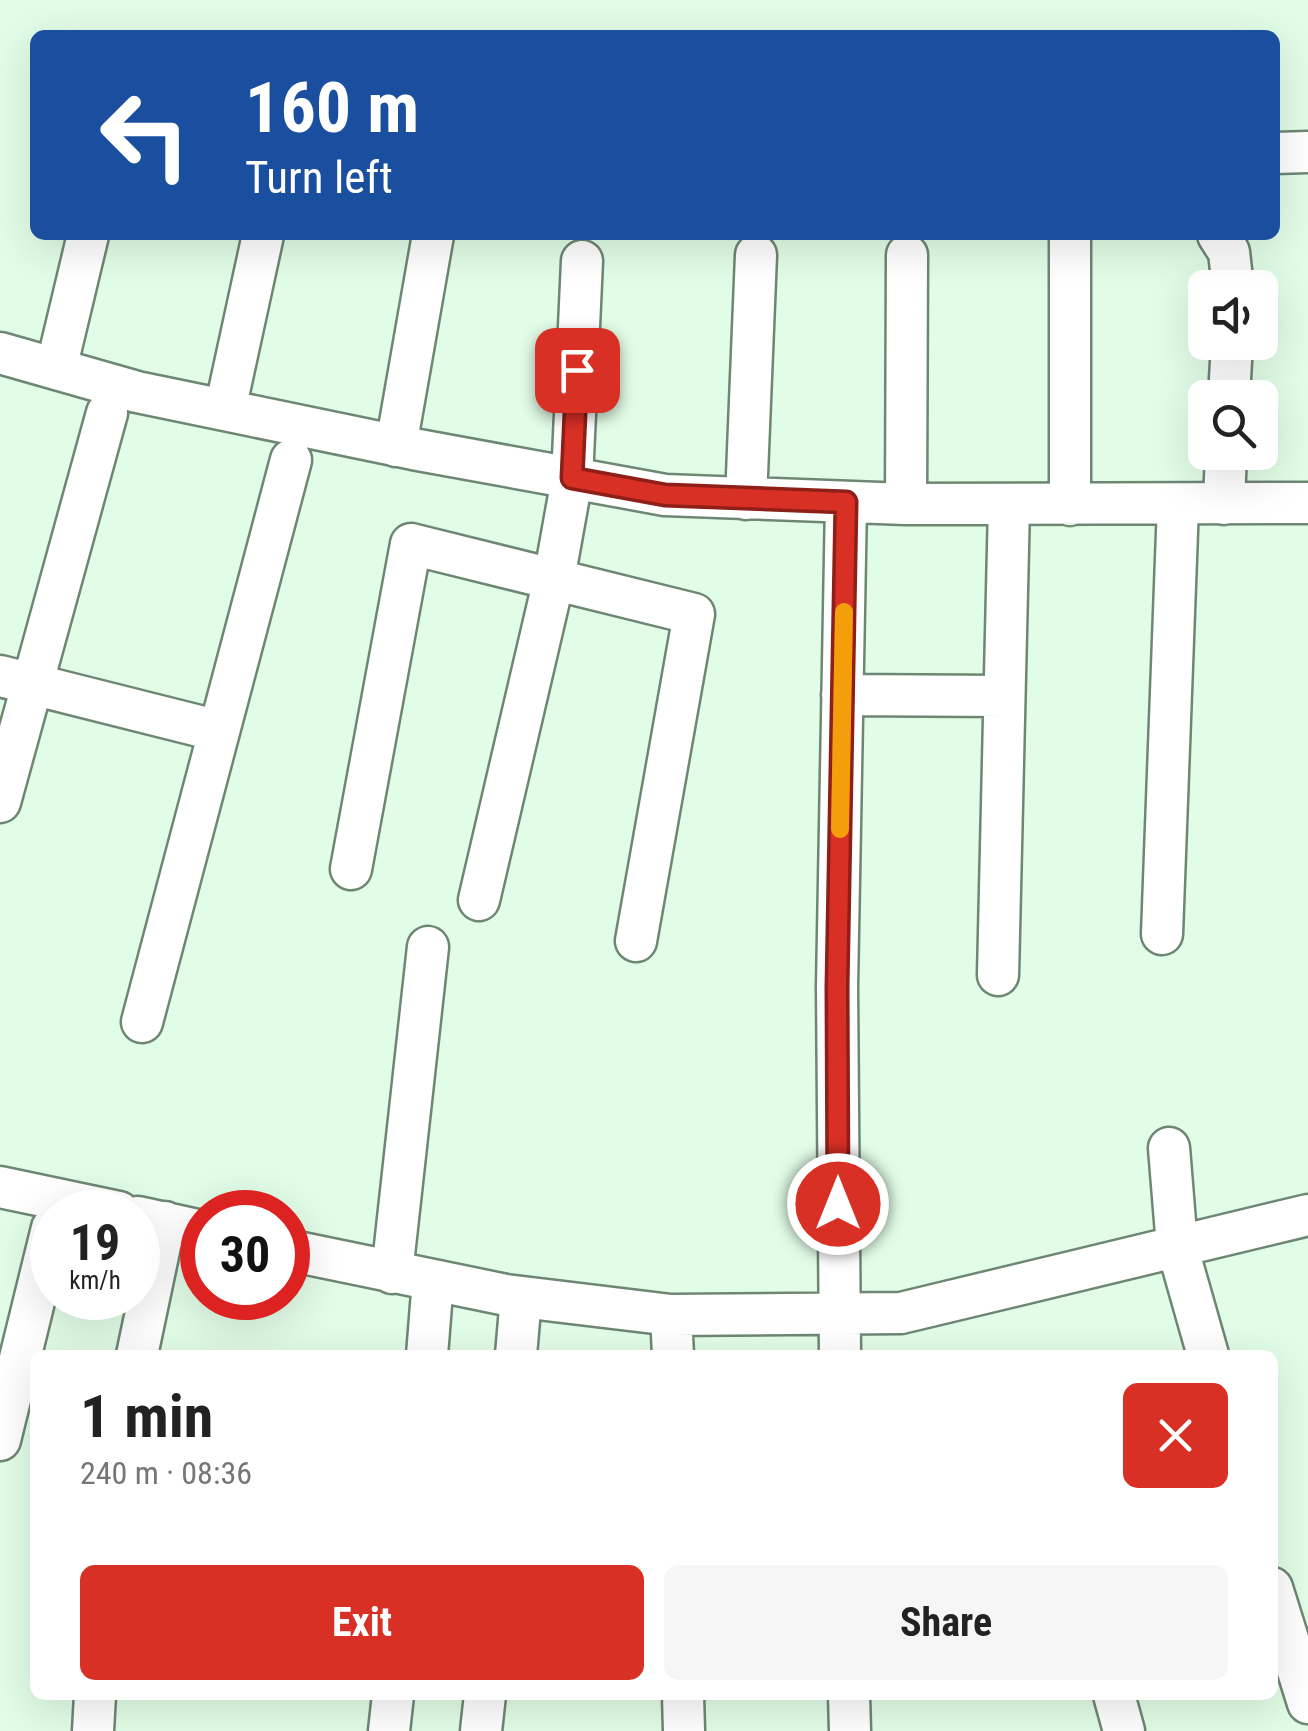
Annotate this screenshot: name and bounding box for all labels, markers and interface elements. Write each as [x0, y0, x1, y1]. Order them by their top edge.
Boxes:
text: 160 m [245, 67, 419, 149]
icon: left [80, 70, 210, 200]
text: Turn left [245, 151, 393, 204]
map controls [1188, 270, 1278, 470]
button: sound [1188, 270, 1278, 360]
pin [535, 328, 620, 413]
icon: arrive [550, 343, 605, 398]
button: search [1188, 380, 1278, 470]
position arrow [786, 1152, 890, 1256]
speed limit sign: 30 [180, 1190, 310, 1320]
text: 19 [70, 1214, 120, 1272]
text: km/h [69, 1266, 121, 1295]
text: 1 min [80, 1381, 213, 1452]
button: close [1123, 1383, 1228, 1488]
text: 240 m · 08:36 [80, 1454, 252, 1492]
button: Exit [80, 1565, 644, 1680]
button: Share [664, 1565, 1228, 1680]

